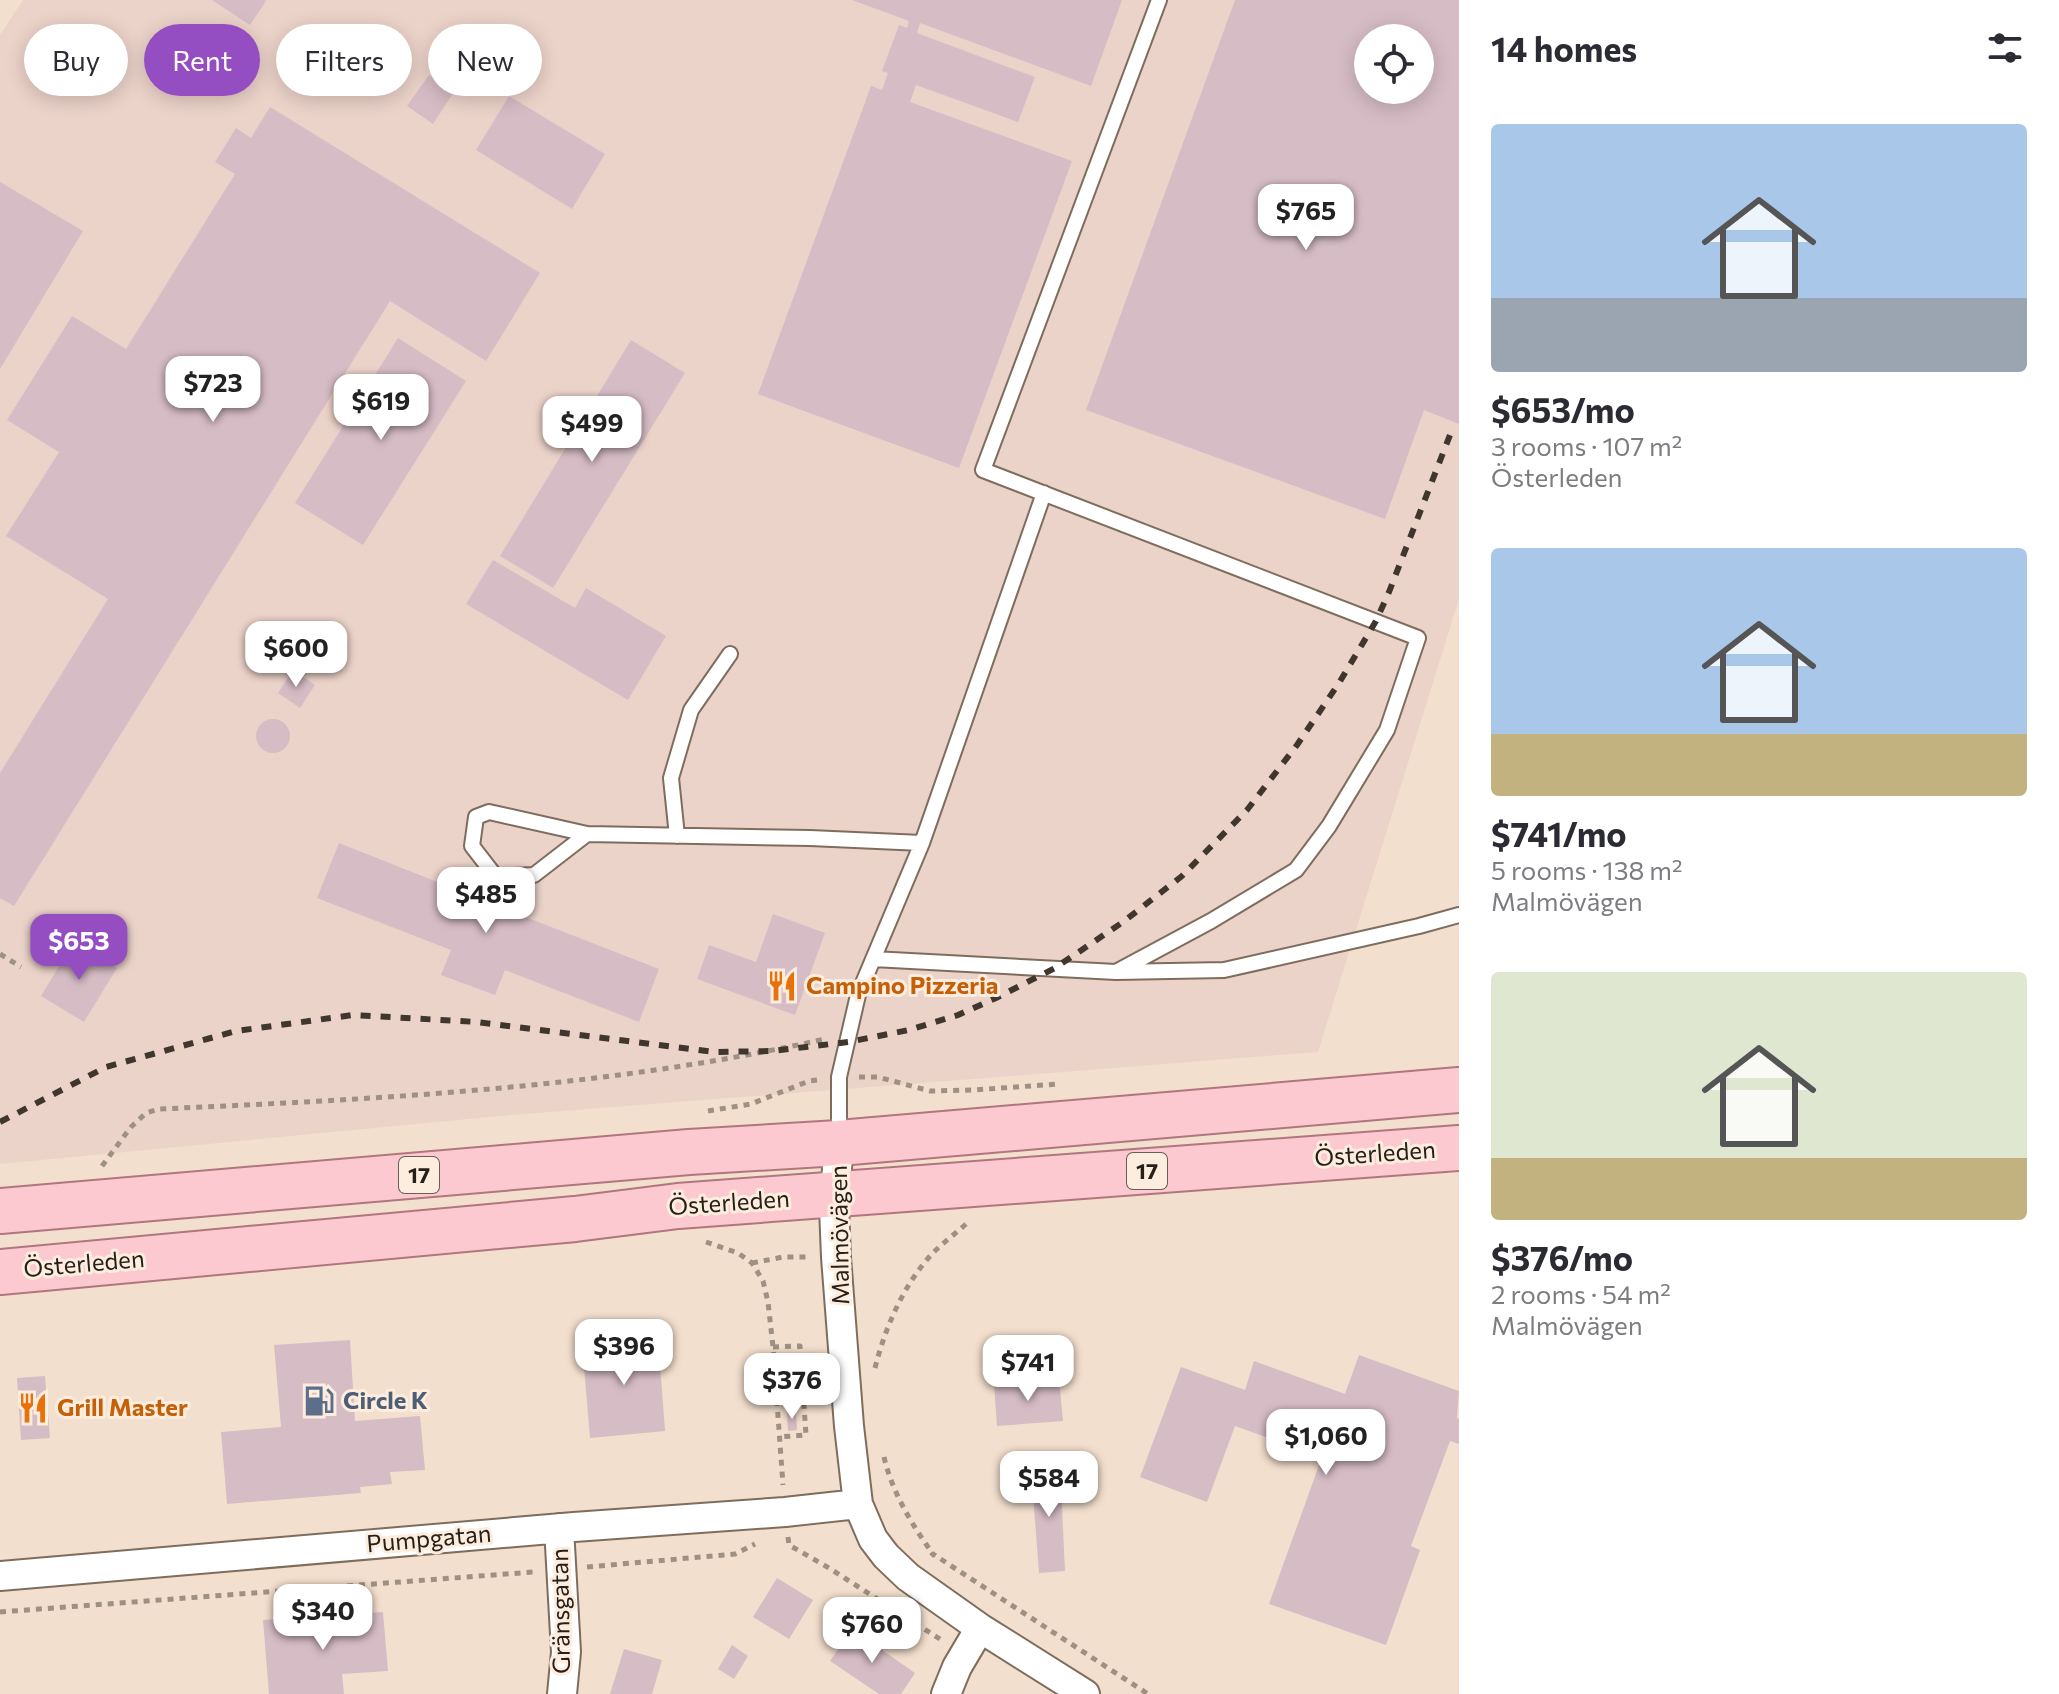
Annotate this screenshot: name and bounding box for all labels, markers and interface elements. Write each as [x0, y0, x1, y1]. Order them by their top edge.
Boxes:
chip: Buy [24, 24, 128, 96]
chip: Rent [144, 24, 260, 96]
chip: Filters [276, 24, 412, 96]
chip: New [428, 24, 542, 96]
map controls [1354, 24, 1434, 104]
button: locate [1354, 24, 1434, 104]
icon: filters [1983, 26, 2027, 70]
text: 14 homes [1491, 27, 1637, 69]
icon: home [1687, 176, 1831, 320]
pin: $765 [1259, 184, 1353, 252]
text: $765 [1276, 194, 1336, 225]
pin: $723 [166, 356, 260, 424]
text: $723 [183, 366, 243, 397]
pin: $619 [334, 374, 428, 442]
text: $619 [352, 384, 410, 415]
text: $653/mo [1491, 388, 1635, 430]
pin: $499 [545, 396, 639, 464]
text: $499 [561, 406, 623, 437]
text: 3 rooms · 107 m² [1491, 430, 1682, 461]
text: Österleden [1491, 461, 1623, 492]
icon: home [1687, 600, 1831, 744]
pin: $600 [249, 621, 343, 689]
text: $600 [263, 631, 329, 662]
text: $741/mo [1491, 812, 1627, 854]
text: 5 rooms · 138 m² [1491, 854, 1682, 885]
pin: $485 [439, 867, 533, 935]
text: $485 [455, 877, 517, 908]
text: Malmövägen [1491, 885, 1643, 916]
pin: $653 [32, 914, 126, 982]
text: $653 [48, 924, 110, 955]
restaurant icon: Campino Pizzeria [765, 969, 799, 1003]
place label: Campino Pizzeria [806, 970, 999, 999]
icon: home [1687, 1024, 1831, 1168]
street label: Österleden [1313, 1134, 1436, 1171]
road number: 17 [1127, 1153, 1167, 1189]
road number: 17 [399, 1157, 439, 1193]
street label: Malmövägen [823, 1165, 854, 1305]
street label: Österleden [667, 1183, 790, 1220]
text: $376/mo [1491, 1236, 1633, 1278]
street label: Österleden [22, 1243, 146, 1282]
text: 2 rooms · 54 m² [1491, 1278, 1671, 1309]
text: Malmövägen [1491, 1309, 1643, 1340]
pin: $396 [577, 1319, 671, 1387]
text: $396 [593, 1329, 655, 1360]
pin: $741 [981, 1335, 1075, 1403]
text: $741 [1001, 1345, 1055, 1376]
pin: $376 [745, 1353, 839, 1421]
text: $376 [762, 1363, 822, 1394]
fuel station icon: Circle K [302, 1384, 336, 1418]
place label: Circle K [343, 1385, 428, 1414]
restaurant icon: Grill Master [16, 1391, 50, 1425]
place label: Grill Master [57, 1392, 188, 1421]
pin: $1,060 [1261, 1409, 1391, 1477]
text: $1,060 [1284, 1419, 1368, 1450]
pin: $584 [1002, 1451, 1096, 1519]
text: $584 [1018, 1461, 1080, 1492]
street label: Pumpgatan [365, 1518, 492, 1557]
street label: Gränsgatan [544, 1548, 575, 1674]
pin: $340 [276, 1584, 370, 1652]
text: $340 [291, 1594, 355, 1625]
pin: $760 [825, 1597, 919, 1665]
text: $760 [841, 1607, 903, 1638]

